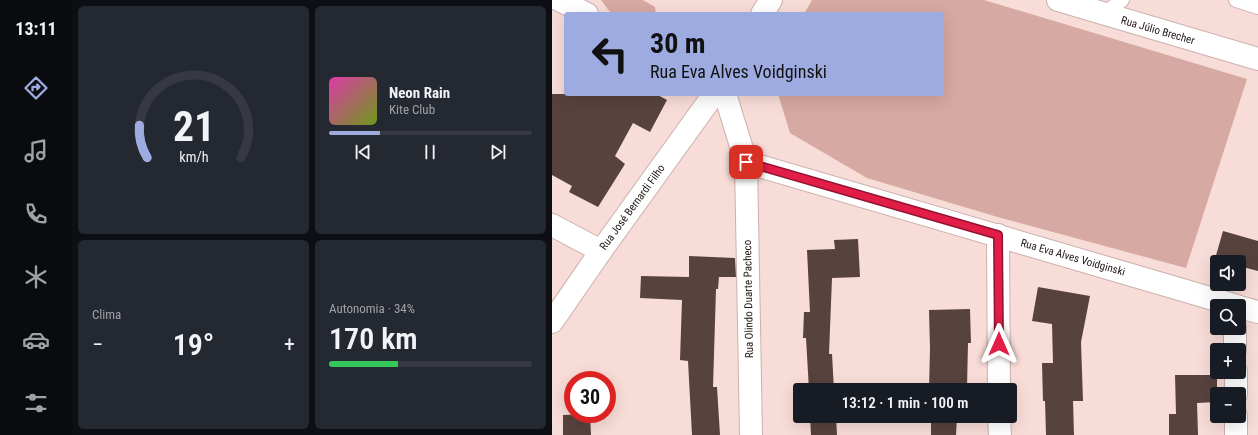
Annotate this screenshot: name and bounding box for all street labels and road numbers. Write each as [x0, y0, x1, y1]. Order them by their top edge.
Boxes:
street label: Rua Júlio Brecher [1120, 14, 1197, 47]
street label: Rua José Bernardi Filho [597, 162, 668, 253]
street label: Rua Eva Alves Voidginski [1019, 236, 1127, 279]
street label: Rua Olindo Duarte Pacheco [741, 239, 756, 358]

